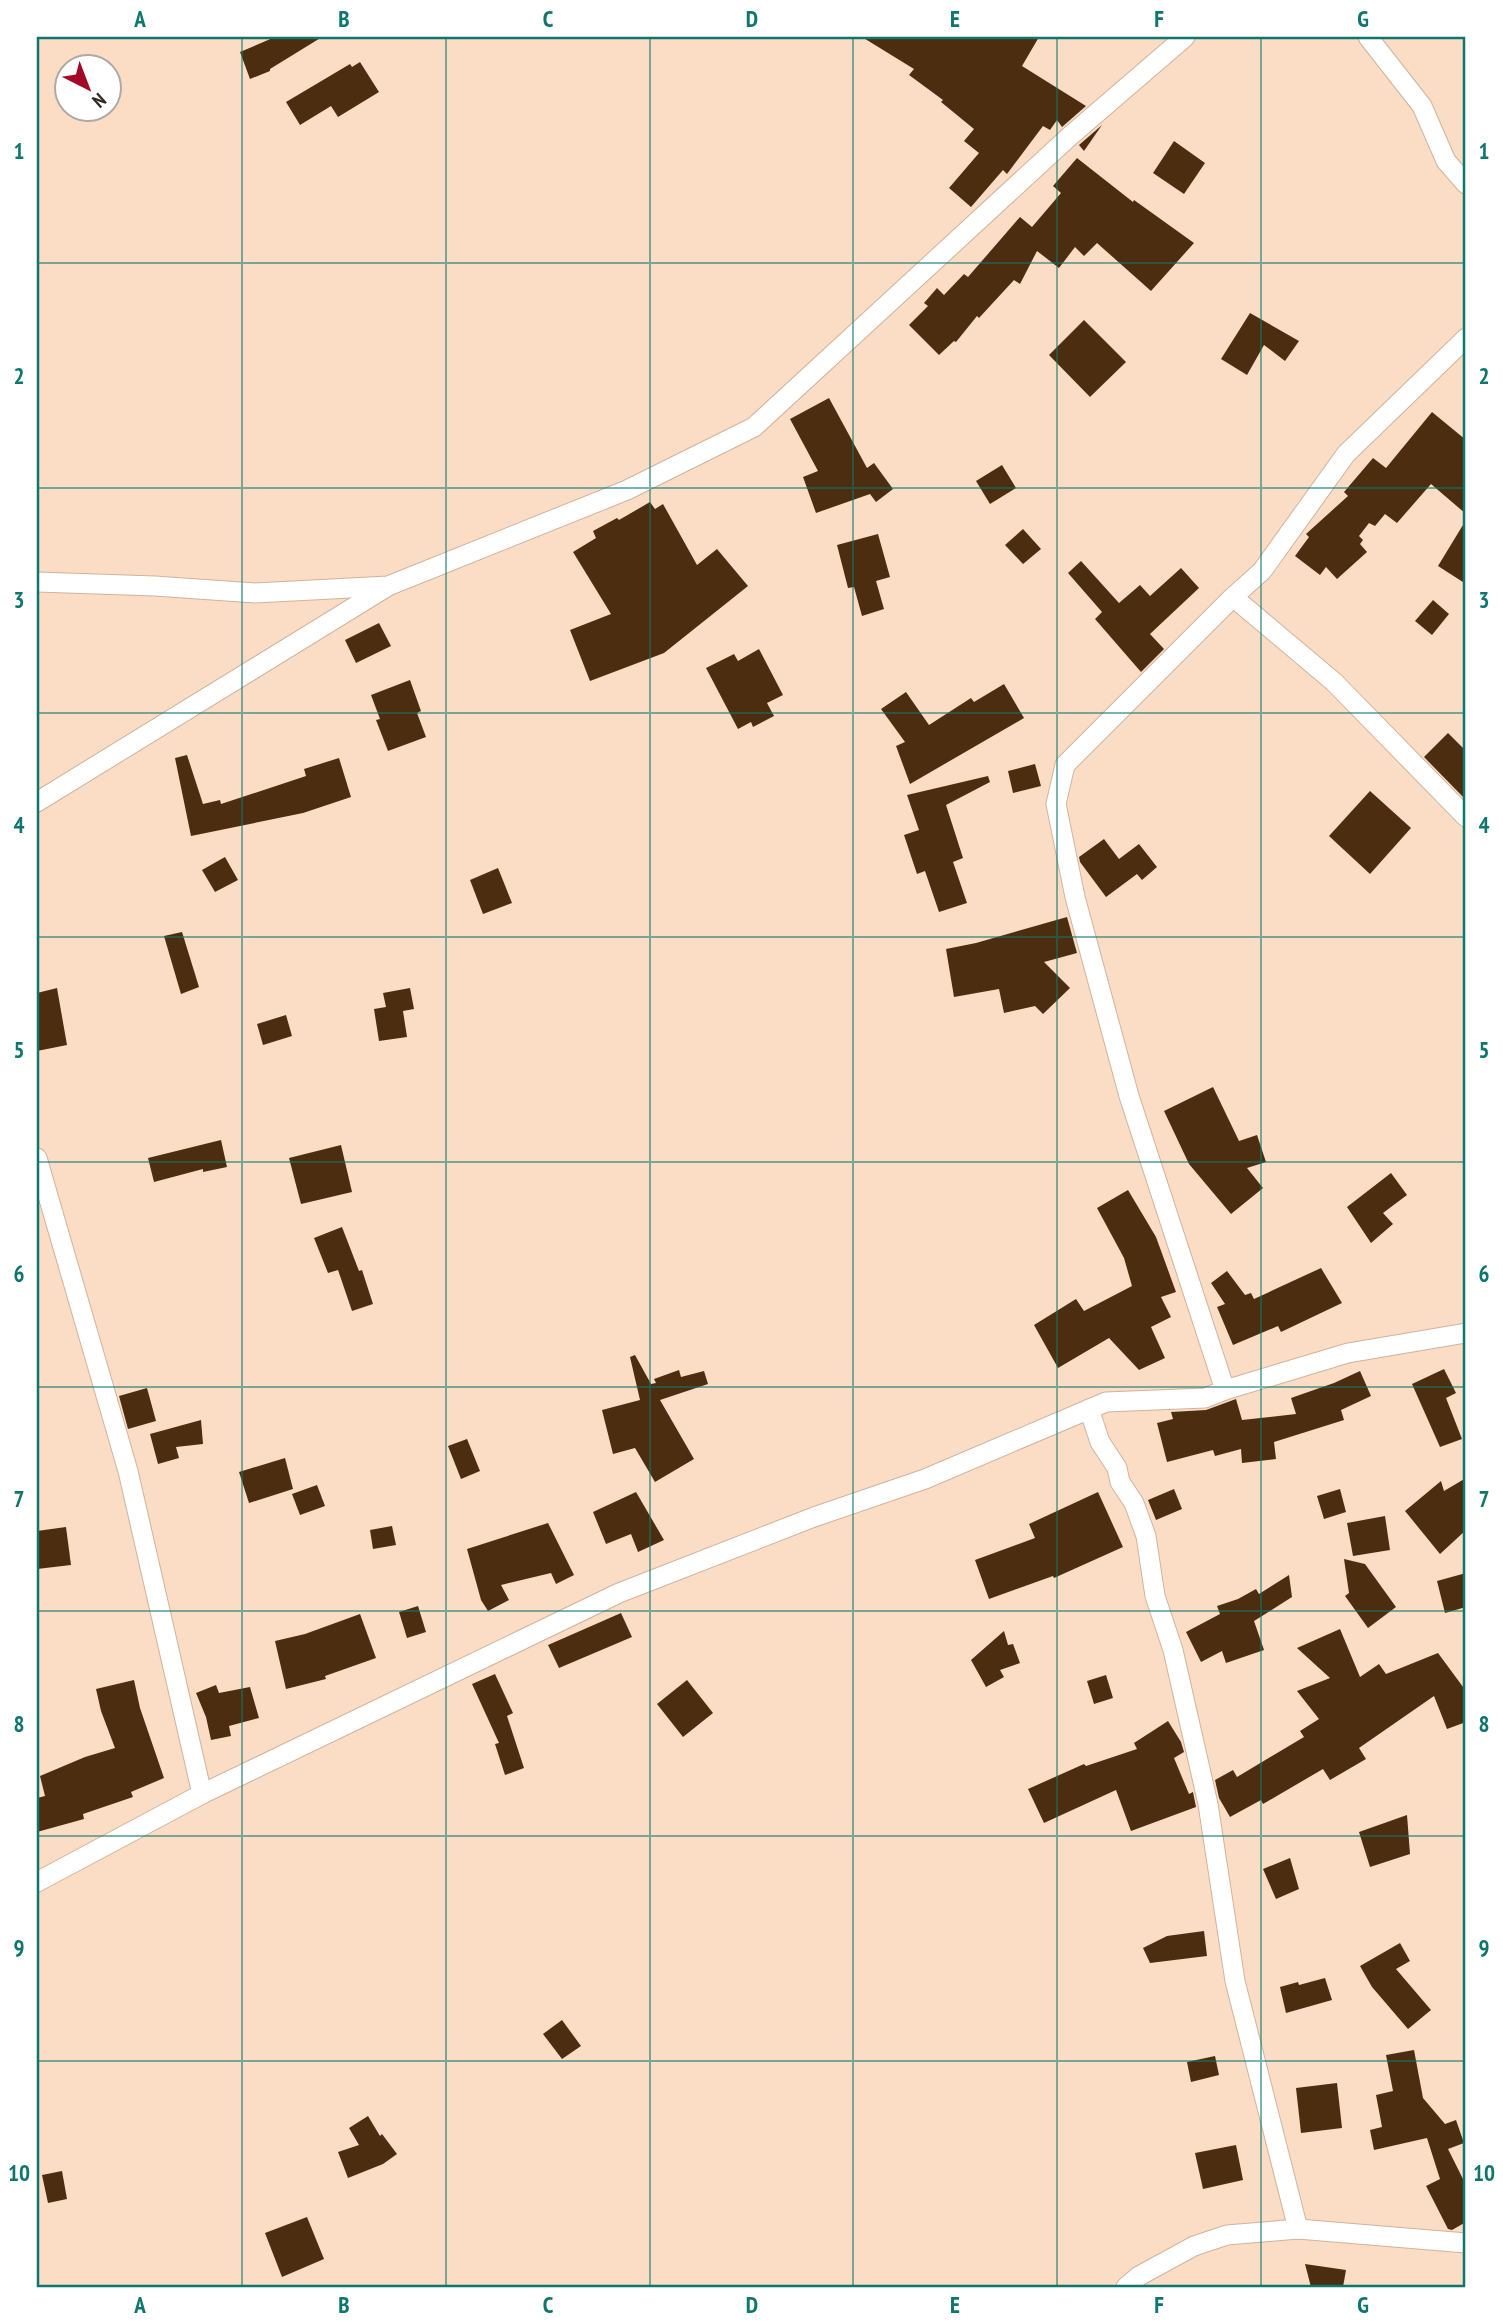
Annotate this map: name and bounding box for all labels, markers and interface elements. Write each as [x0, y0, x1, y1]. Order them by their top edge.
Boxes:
text: A [133, 4, 146, 33]
text: B [338, 4, 350, 33]
text: C [543, 4, 554, 33]
text: D [746, 4, 758, 33]
text: E [950, 4, 960, 33]
text: F [1154, 4, 1164, 33]
text: G [1357, 4, 1369, 33]
north arrow [52, 52, 122, 122]
text: N [88, 88, 111, 113]
text: 1 [14, 136, 25, 165]
text: 1 [1479, 136, 1490, 165]
text: 2 [14, 361, 25, 390]
text: 2 [1479, 361, 1490, 390]
text: 3 [14, 585, 25, 614]
text: 3 [1479, 585, 1490, 614]
text: 4 [14, 810, 25, 839]
text: 4 [1479, 810, 1490, 839]
text: 5 [14, 1035, 25, 1064]
text: 5 [1479, 1035, 1490, 1064]
text: 6 [14, 1259, 25, 1288]
text: 6 [1479, 1259, 1490, 1288]
text: 7 [14, 1484, 25, 1513]
text: 7 [1479, 1484, 1490, 1513]
text: 8 [14, 1709, 25, 1738]
text: 8 [1479, 1709, 1490, 1738]
text: 9 [14, 1933, 25, 1962]
text: 9 [1479, 1933, 1490, 1962]
text: 10 [8, 2158, 30, 2187]
text: 10 [1473, 2158, 1495, 2187]
text: A [133, 2290, 146, 2319]
text: B [338, 2290, 350, 2319]
text: C [543, 2290, 554, 2319]
text: D [746, 2290, 758, 2319]
text: E [950, 2290, 960, 2319]
text: F [1154, 2290, 1164, 2319]
text: G [1357, 2290, 1369, 2319]

